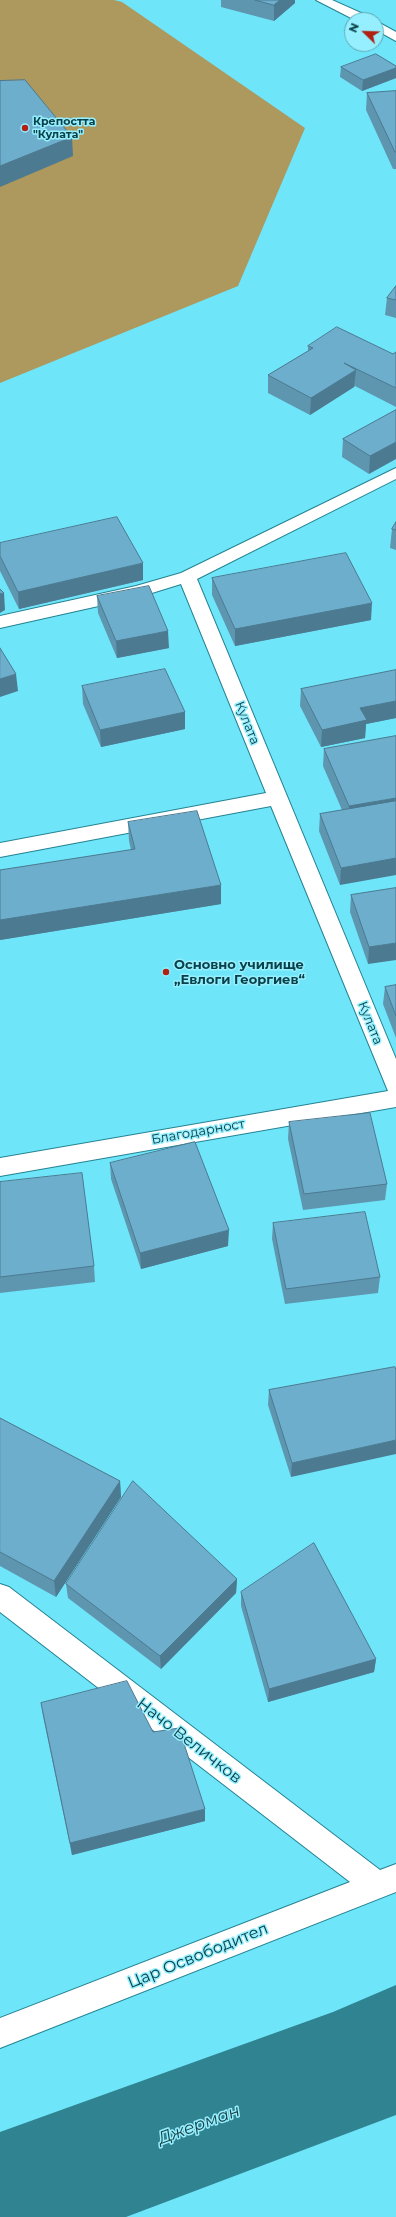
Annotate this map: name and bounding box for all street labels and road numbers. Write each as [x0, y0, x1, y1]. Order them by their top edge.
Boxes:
street label: Кулата [231, 699, 263, 747]
street label: Кулата [354, 999, 386, 1047]
street label: Благодарност [150, 1116, 246, 1148]
street label: Начо Величков [133, 1694, 245, 1788]
street label: Цар Освободител [125, 1919, 271, 1993]

